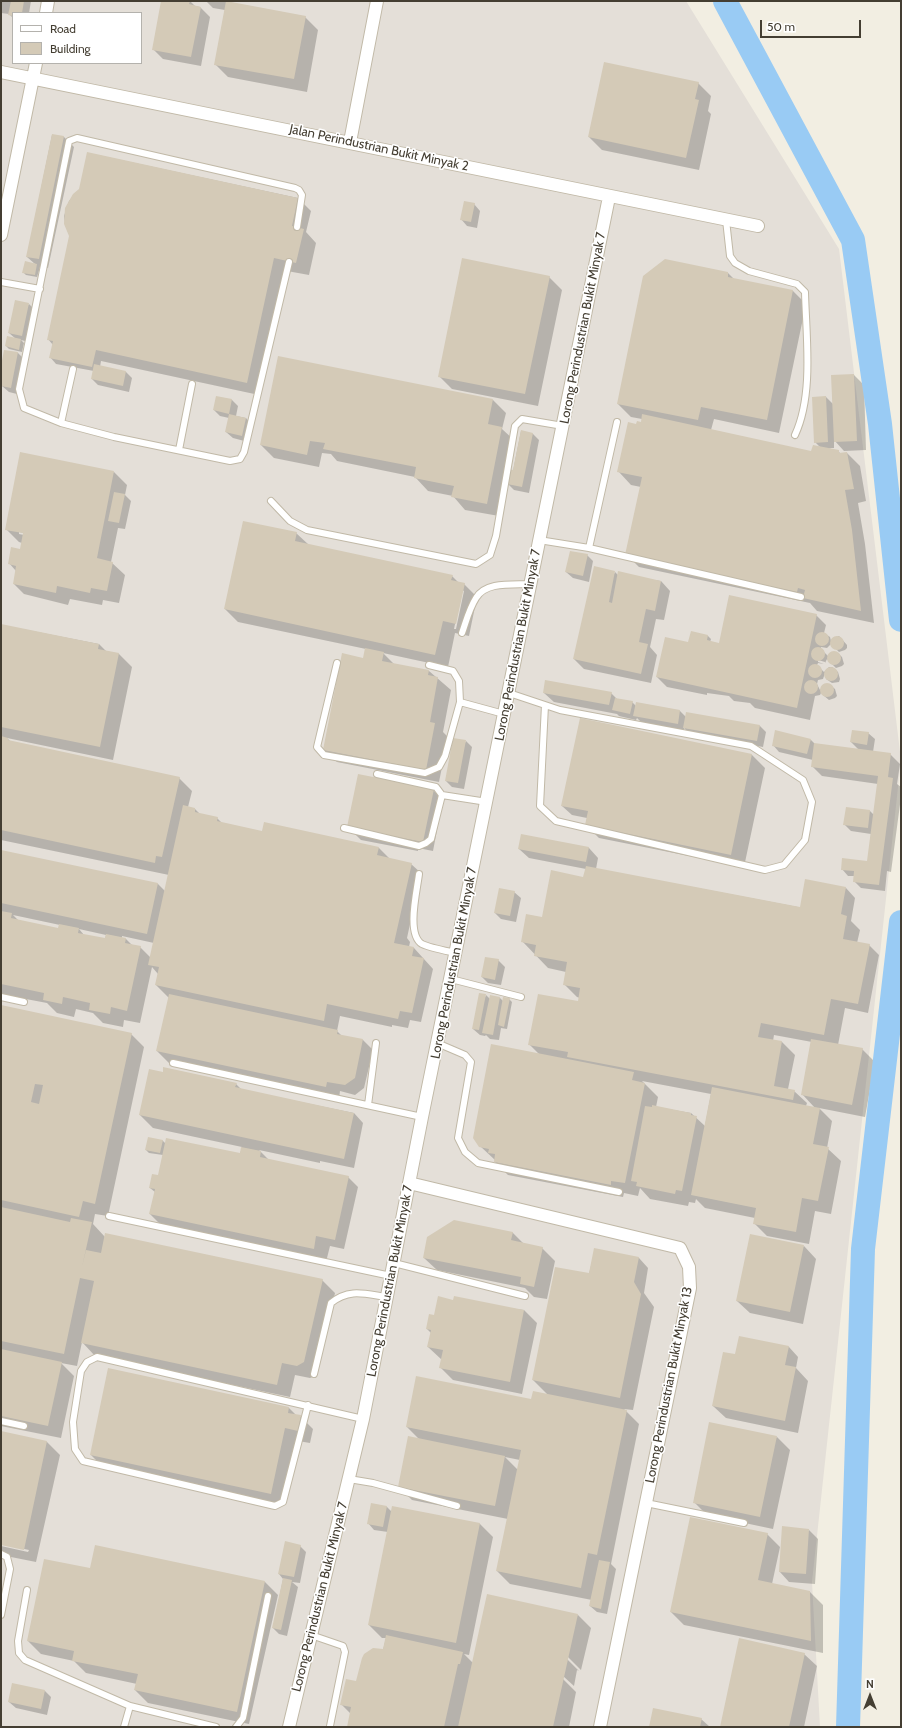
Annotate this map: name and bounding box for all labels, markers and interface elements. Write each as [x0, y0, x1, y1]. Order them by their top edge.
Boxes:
legend [12, 12, 142, 64]
scale bar [762, 12, 863, 38]
text: 50 m [767, 19, 795, 34]
text: Road [50, 21, 76, 36]
text: Building [50, 41, 91, 56]
street label: Jalan Perindustrian Bukit Minyak 2 [288, 121, 470, 175]
street label: Lorong Perindustrian Bukit Minyak 7 [557, 231, 609, 425]
street label: Lorong Perindustrian Bukit Minyak 7 [492, 548, 544, 742]
street label: Lorong Perindustrian Bukit Minyak 7 [428, 866, 480, 1060]
street label: Lorong Perindustrian Bukit Minyak 7 [364, 1184, 416, 1378]
street label: Lorong Perindustrian Bukit Minyak 13 [642, 1285, 696, 1485]
street label: Lorong Perindustrian Bukit Minyak 7 [289, 1500, 351, 1694]
north arrow [850, 1676, 890, 1716]
text: N [866, 1677, 874, 1691]

